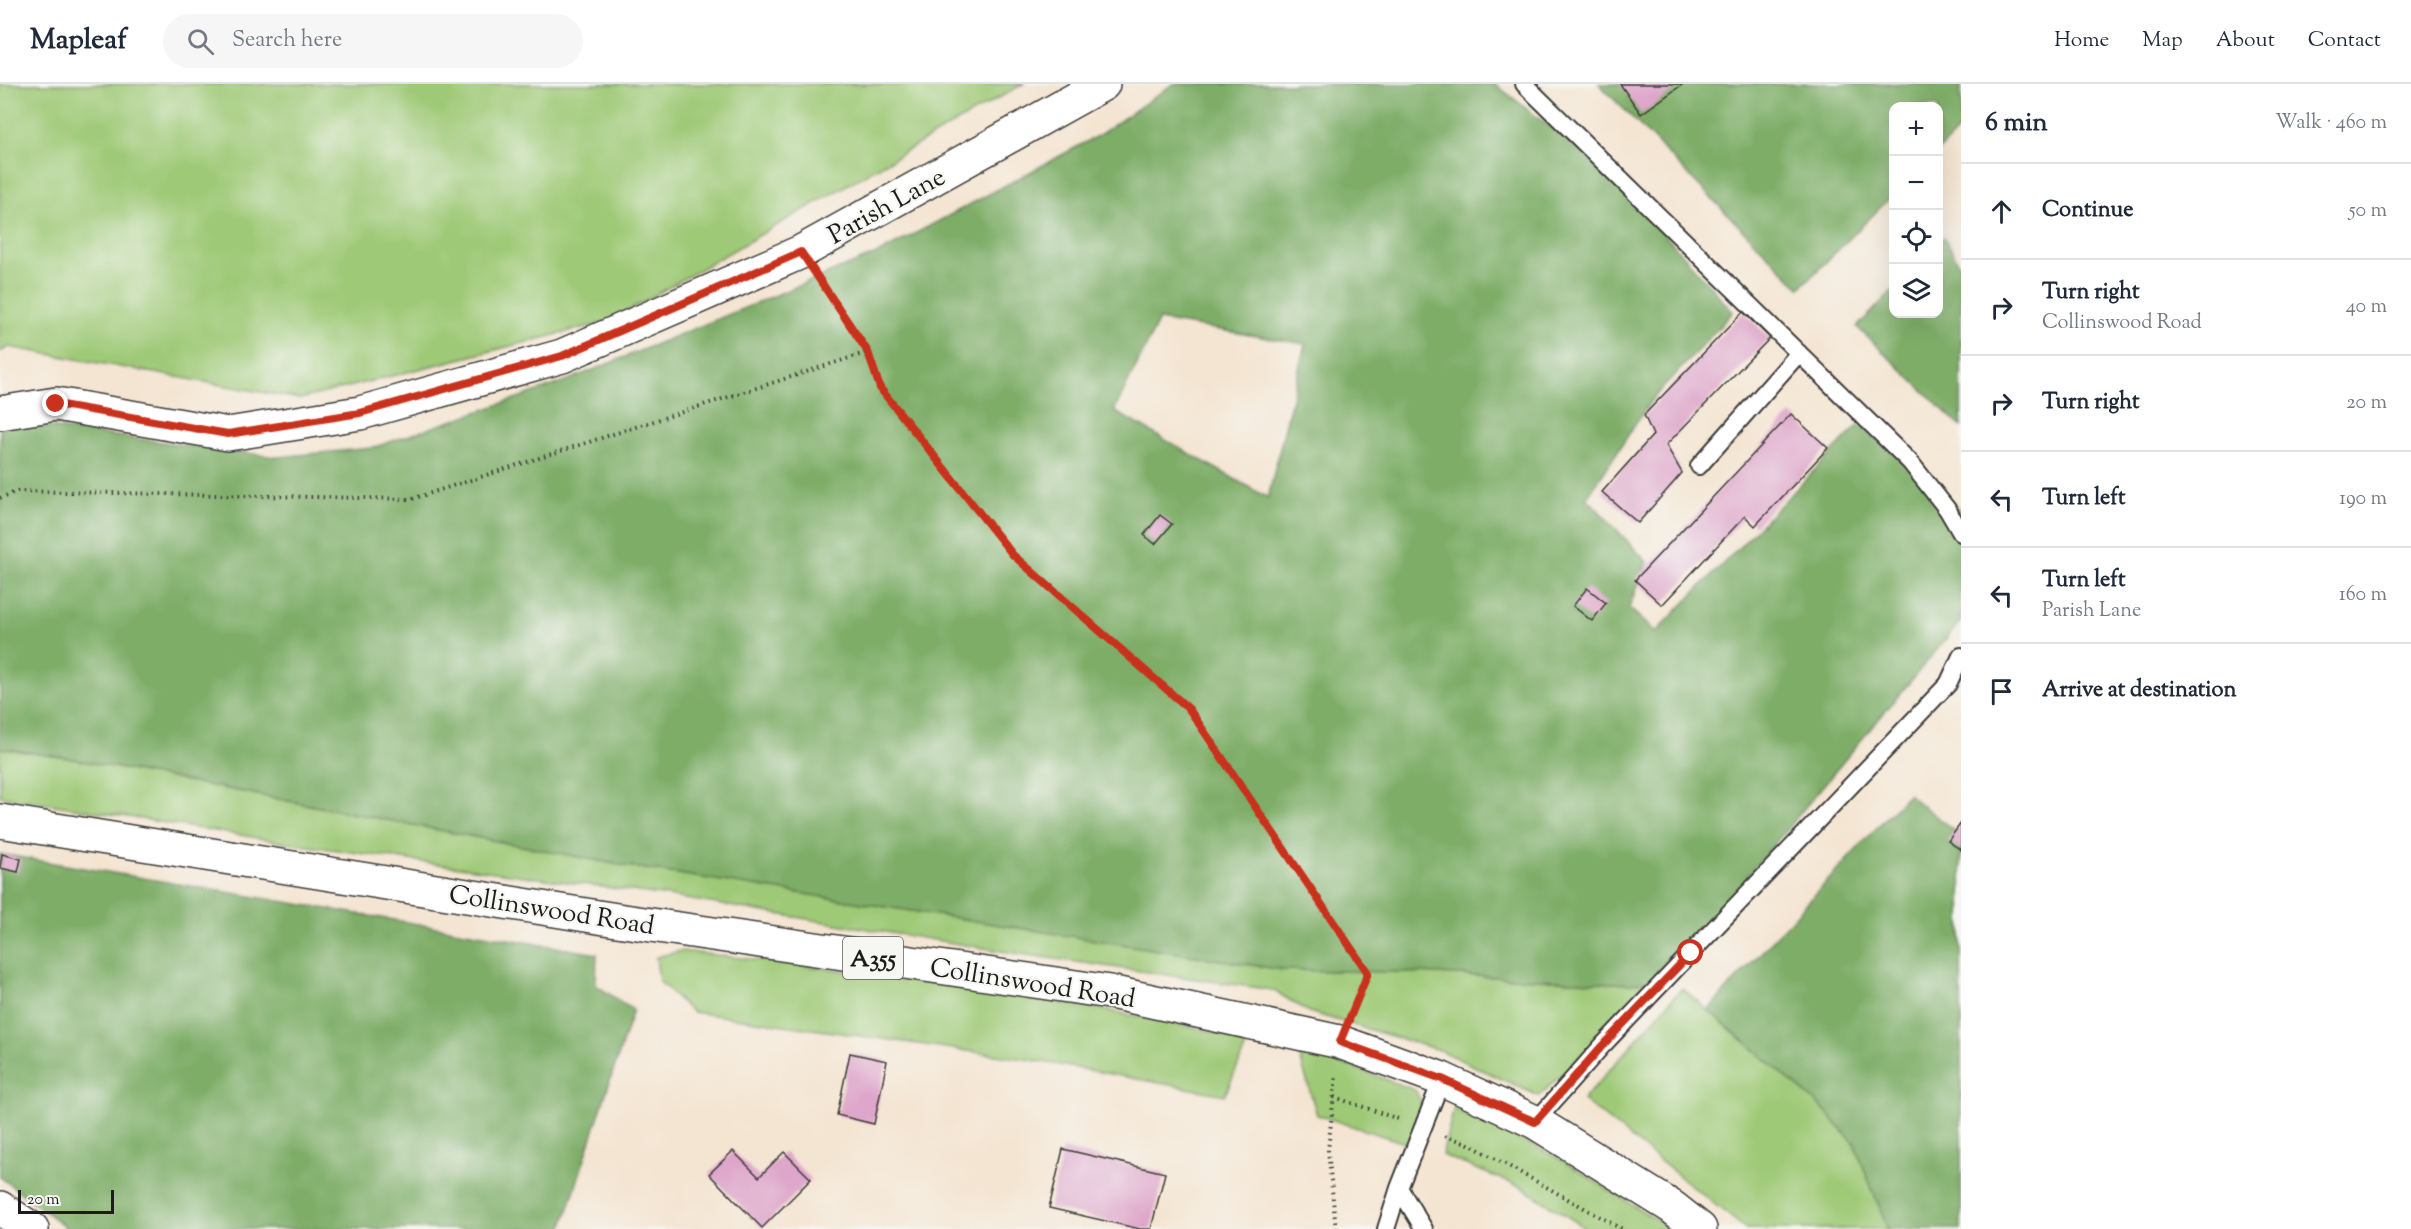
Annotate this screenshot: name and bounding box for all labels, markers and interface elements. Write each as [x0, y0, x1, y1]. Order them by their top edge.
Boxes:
search box [163, 14, 583, 68]
text: Mapleaf [30, 21, 127, 61]
icon: search [184, 25, 217, 58]
text: Search here [232, 25, 342, 57]
text: Home [2054, 26, 2109, 56]
text: Map [2142, 26, 2183, 56]
text: About [2216, 26, 2275, 56]
text: Contact [2308, 26, 2381, 56]
map controls [1889, 102, 1943, 318]
button: + [1889, 102, 1943, 156]
text: 6 min [1985, 105, 2048, 142]
text: Walk · 460 m [2275, 109, 2387, 138]
button: − [1889, 156, 1943, 210]
street label: Parish Lane [822, 160, 953, 255]
icon: ahead [1985, 195, 2018, 228]
text: Continue [2042, 195, 2133, 227]
text: 50 m [2349, 197, 2387, 226]
button: locate [1889, 210, 1943, 264]
button: layers [1889, 264, 1943, 318]
text: Turn right [2042, 277, 2139, 309]
icon: right [1985, 291, 2018, 324]
text: 40 m [2346, 293, 2387, 322]
text: Collinswood Road [2042, 309, 2202, 338]
icon: right [1985, 387, 2018, 420]
text: Turn right [2042, 387, 2139, 419]
text: 20 m [2346, 389, 2387, 418]
route end [42, 390, 68, 416]
icon: left [1985, 483, 2018, 516]
text: Turn left [2042, 483, 2125, 515]
text: 190 m [2339, 485, 2387, 514]
text: Turn left [2042, 565, 2125, 597]
icon: left [1985, 579, 2018, 612]
text: 160 m [2339, 581, 2387, 610]
text: Parish Lane [2042, 597, 2141, 626]
icon: arrive [1985, 675, 2018, 708]
text: Arrive at destination [2042, 675, 2237, 707]
street label: Collinswood Road [446, 877, 657, 946]
road number: A355 [843, 937, 903, 979]
route start [1677, 939, 1703, 965]
street label: Collinswood Road [927, 950, 1138, 1019]
scale bar [18, 1187, 114, 1214]
text: 20 m [27, 1189, 60, 1212]

